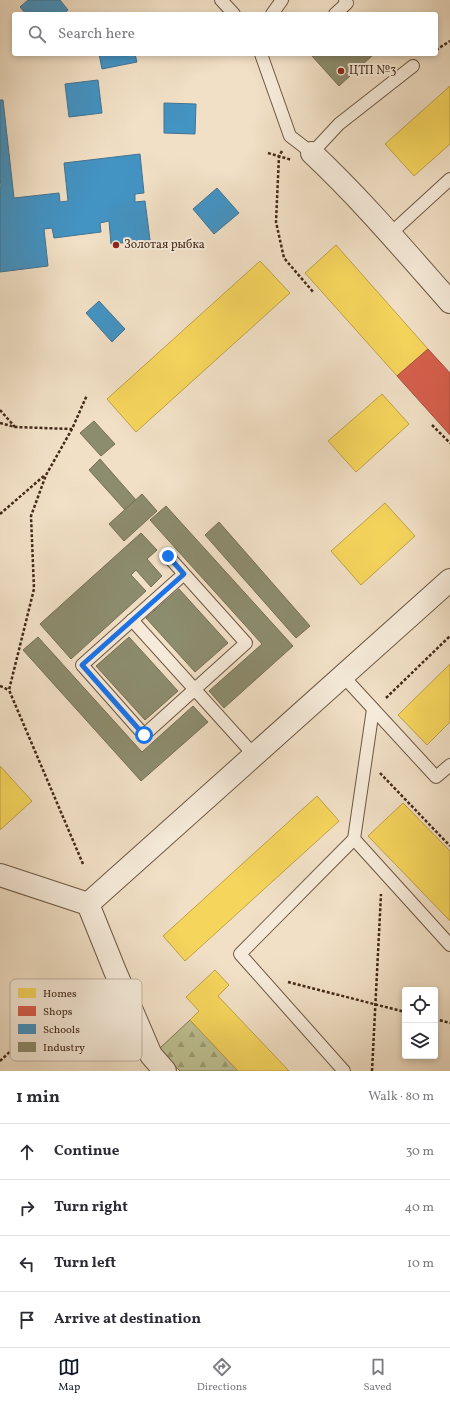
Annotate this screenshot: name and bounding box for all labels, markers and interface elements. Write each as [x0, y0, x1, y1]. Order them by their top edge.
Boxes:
search box [12, 12, 438, 56]
icon: search [26, 23, 48, 45]
text: Search here [58, 24, 135, 45]
place label: ЦТП №3 [349, 63, 396, 79]
marker: ЦТП №3 [336, 66, 346, 76]
place label: Золотая рыбка [124, 237, 205, 253]
marker: Золотая рыбка [111, 240, 121, 250]
route end [159, 547, 177, 565]
route start [135, 726, 153, 744]
legend [10, 979, 142, 1061]
text: Homes [43, 987, 77, 1002]
map controls [402, 987, 438, 1059]
button: locate [402, 987, 438, 1023]
text: Shops [43, 1005, 73, 1020]
text: Schools [43, 1023, 80, 1038]
button: layers [402, 1023, 438, 1059]
text: Industry [43, 1041, 85, 1056]
text: 1 min [16, 1086, 60, 1109]
text: Walk · 80 m [368, 1088, 434, 1106]
icon: ahead [16, 1141, 38, 1163]
text: Continue [54, 1141, 119, 1162]
text: 30 m [406, 1143, 434, 1161]
icon: right [16, 1197, 38, 1219]
text: Turn right [54, 1197, 128, 1218]
text: 40 m [405, 1199, 434, 1217]
icon: left [16, 1253, 38, 1275]
text: Turn left [54, 1253, 116, 1274]
text: 10 m [407, 1255, 434, 1273]
icon: arrive [16, 1309, 38, 1331]
text: Arrive at destination [54, 1309, 201, 1330]
tab: Map [58, 1356, 80, 1395]
tab: Directions [197, 1356, 247, 1395]
tab: Saved [363, 1356, 392, 1395]

